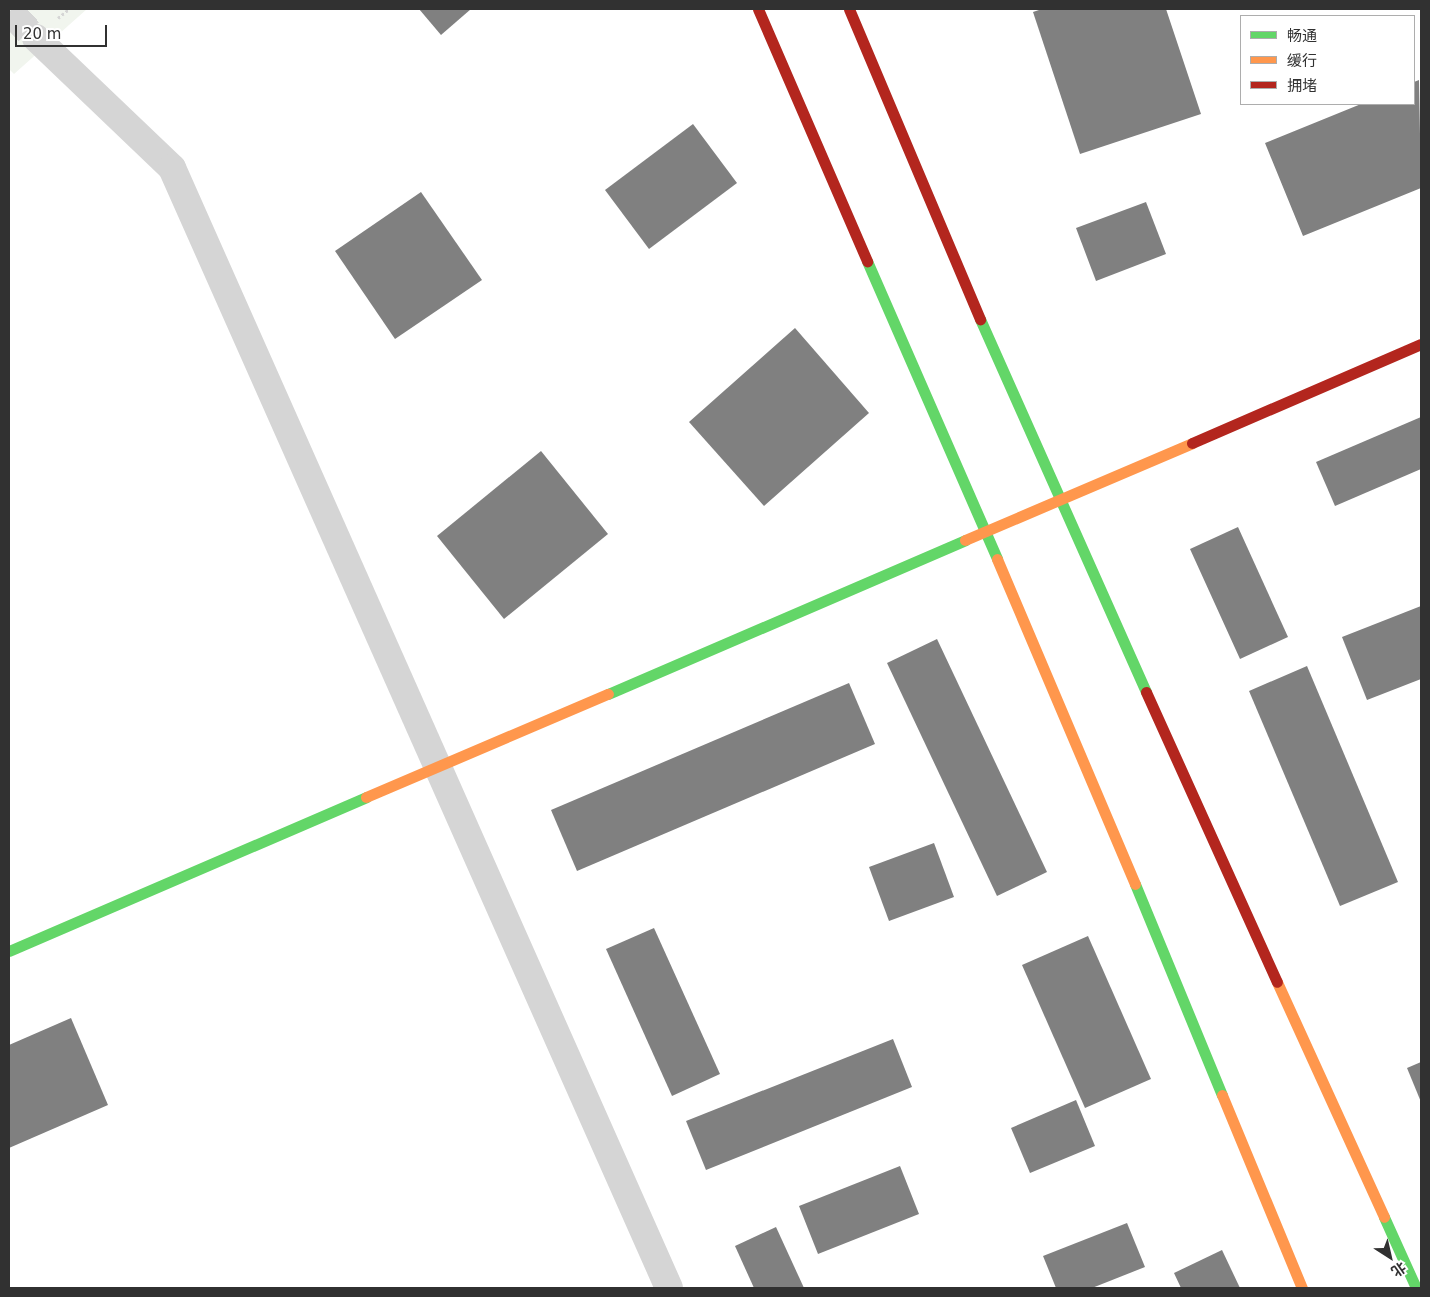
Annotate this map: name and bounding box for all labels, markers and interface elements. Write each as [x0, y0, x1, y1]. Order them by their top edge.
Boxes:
scale bar [18, 15, 110, 47]
legend [1240, 15, 1415, 105]
text: 20 m [23, 25, 61, 43]
text: 畅通 [1287, 27, 1317, 45]
text: 缓行 [1287, 52, 1317, 70]
text: 拥堵 [1287, 77, 1317, 95]
north arrow [1365, 1232, 1415, 1282]
text: 北 [1388, 1259, 1409, 1280]

